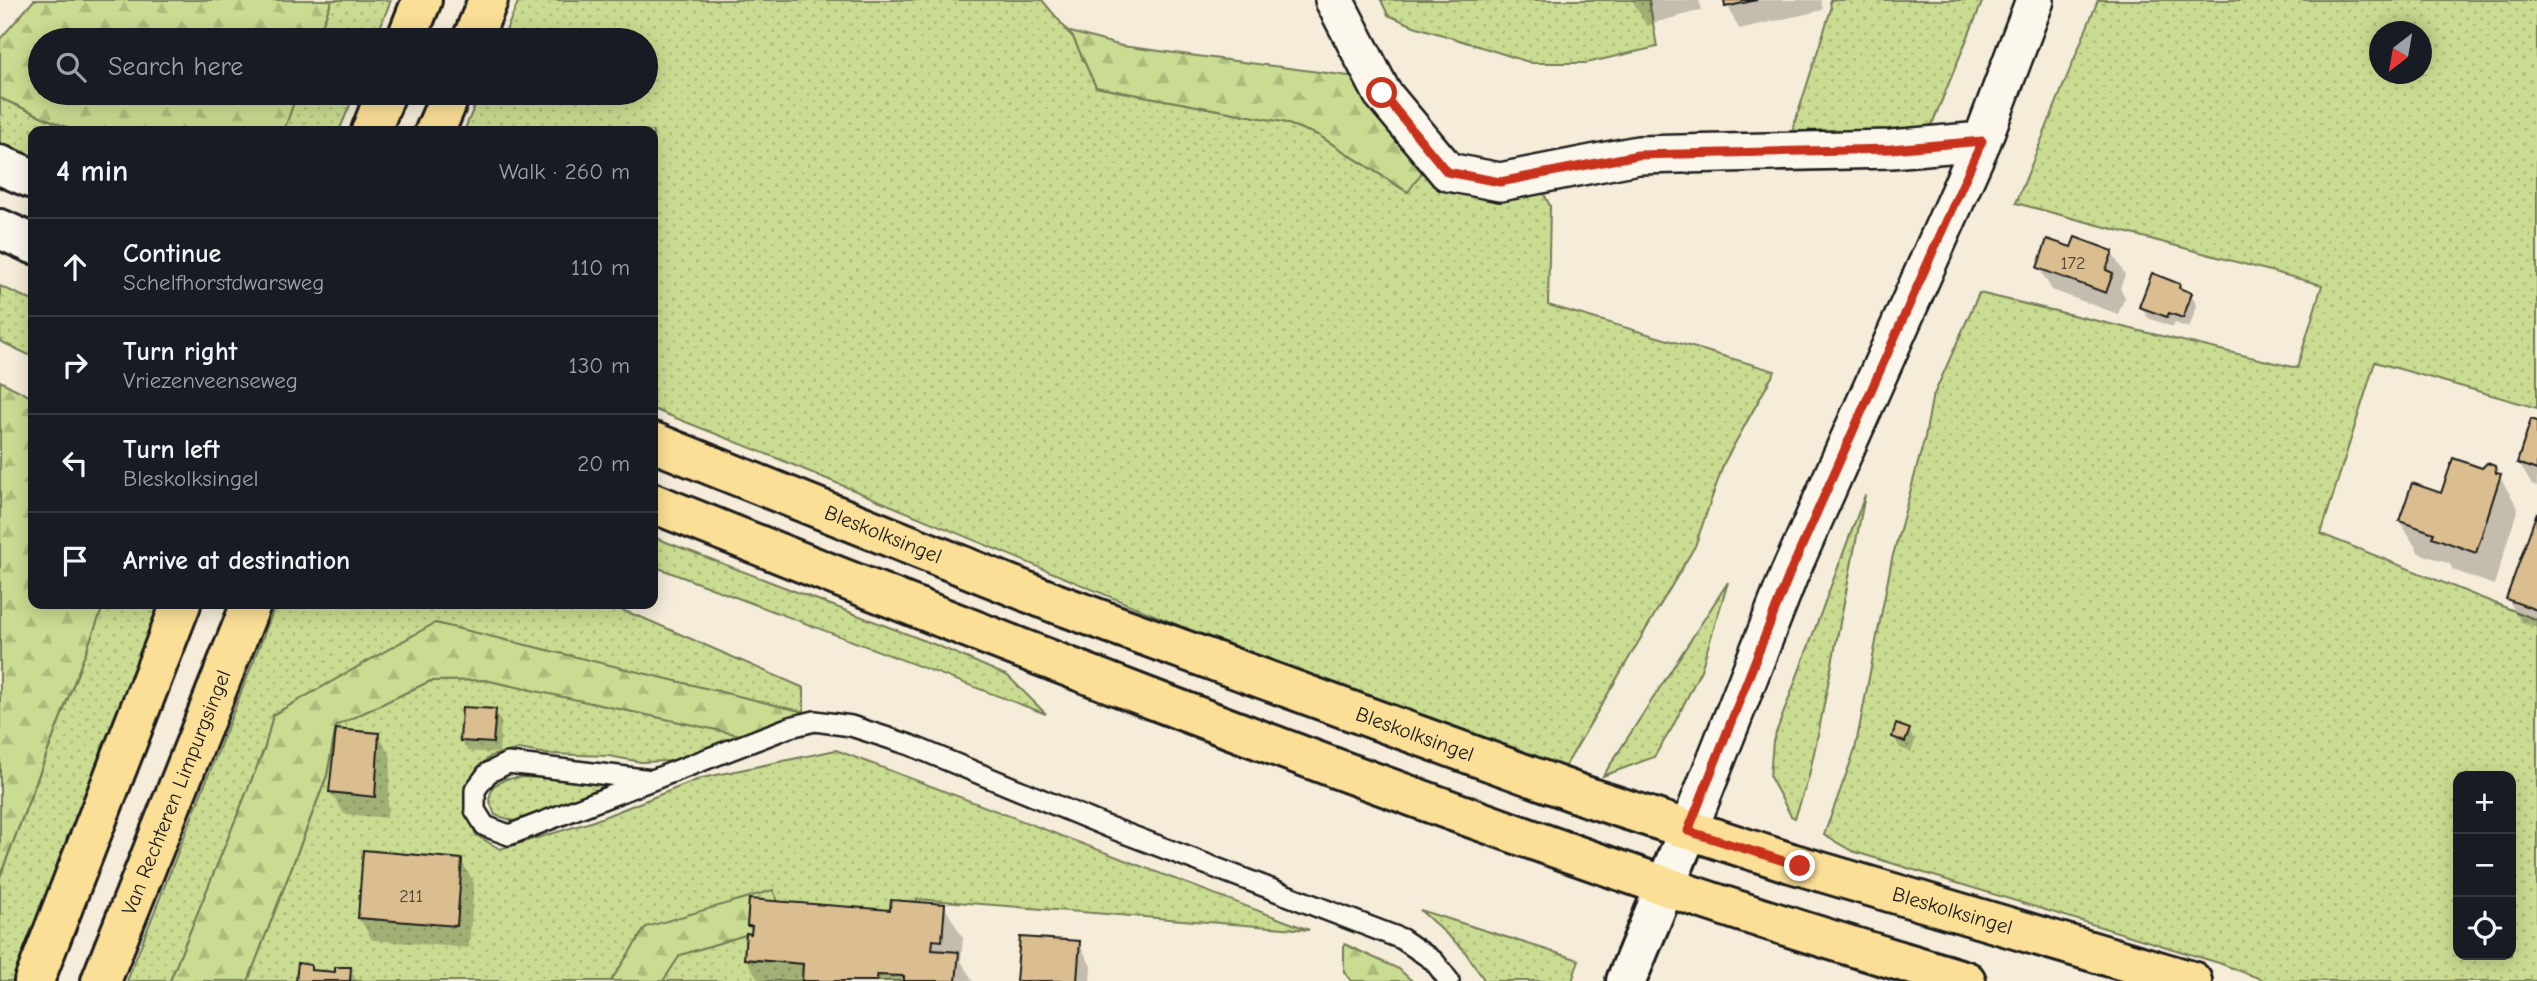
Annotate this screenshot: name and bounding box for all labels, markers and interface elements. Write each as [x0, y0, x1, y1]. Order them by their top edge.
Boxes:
north arrow [2369, 21, 2432, 84]
search box [28, 28, 658, 105]
icon: search [52, 48, 90, 86]
text: Search here [108, 52, 243, 82]
route start [1366, 77, 1397, 108]
text: 4 min [56, 154, 128, 189]
text: Walk · 260 m [499, 158, 630, 185]
text: Continue [123, 239, 221, 269]
icon: ahead [56, 248, 94, 286]
house number: 172 [2060, 253, 2086, 274]
text: 110 m [571, 254, 630, 281]
text: Schelfhorstdwarsweg [123, 269, 324, 296]
text: Turn right [123, 337, 237, 367]
icon: right [56, 346, 94, 384]
text: 130 m [569, 352, 630, 379]
text: Vriezenveenseweg [123, 367, 298, 394]
text: Turn left [123, 435, 220, 465]
icon: left [56, 444, 94, 482]
text: 20 m [577, 450, 630, 477]
text: Bleskolksingel [123, 465, 259, 492]
street label: Bleskolksingel [821, 500, 945, 568]
icon: arrive [56, 542, 94, 580]
text: Arrive at destination [123, 546, 350, 576]
street label: Van Rechteren Limpurgsingel [117, 666, 236, 918]
street label: Bleskolksingel [1352, 702, 1477, 767]
map controls [2453, 771, 2516, 960]
button: + [2453, 771, 2516, 834]
button: − [2453, 834, 2516, 897]
route end [1784, 850, 1815, 881]
street label: Bleskolksingel [1890, 881, 2015, 940]
house number: 211 [399, 886, 423, 907]
button: locate [2453, 897, 2516, 960]

